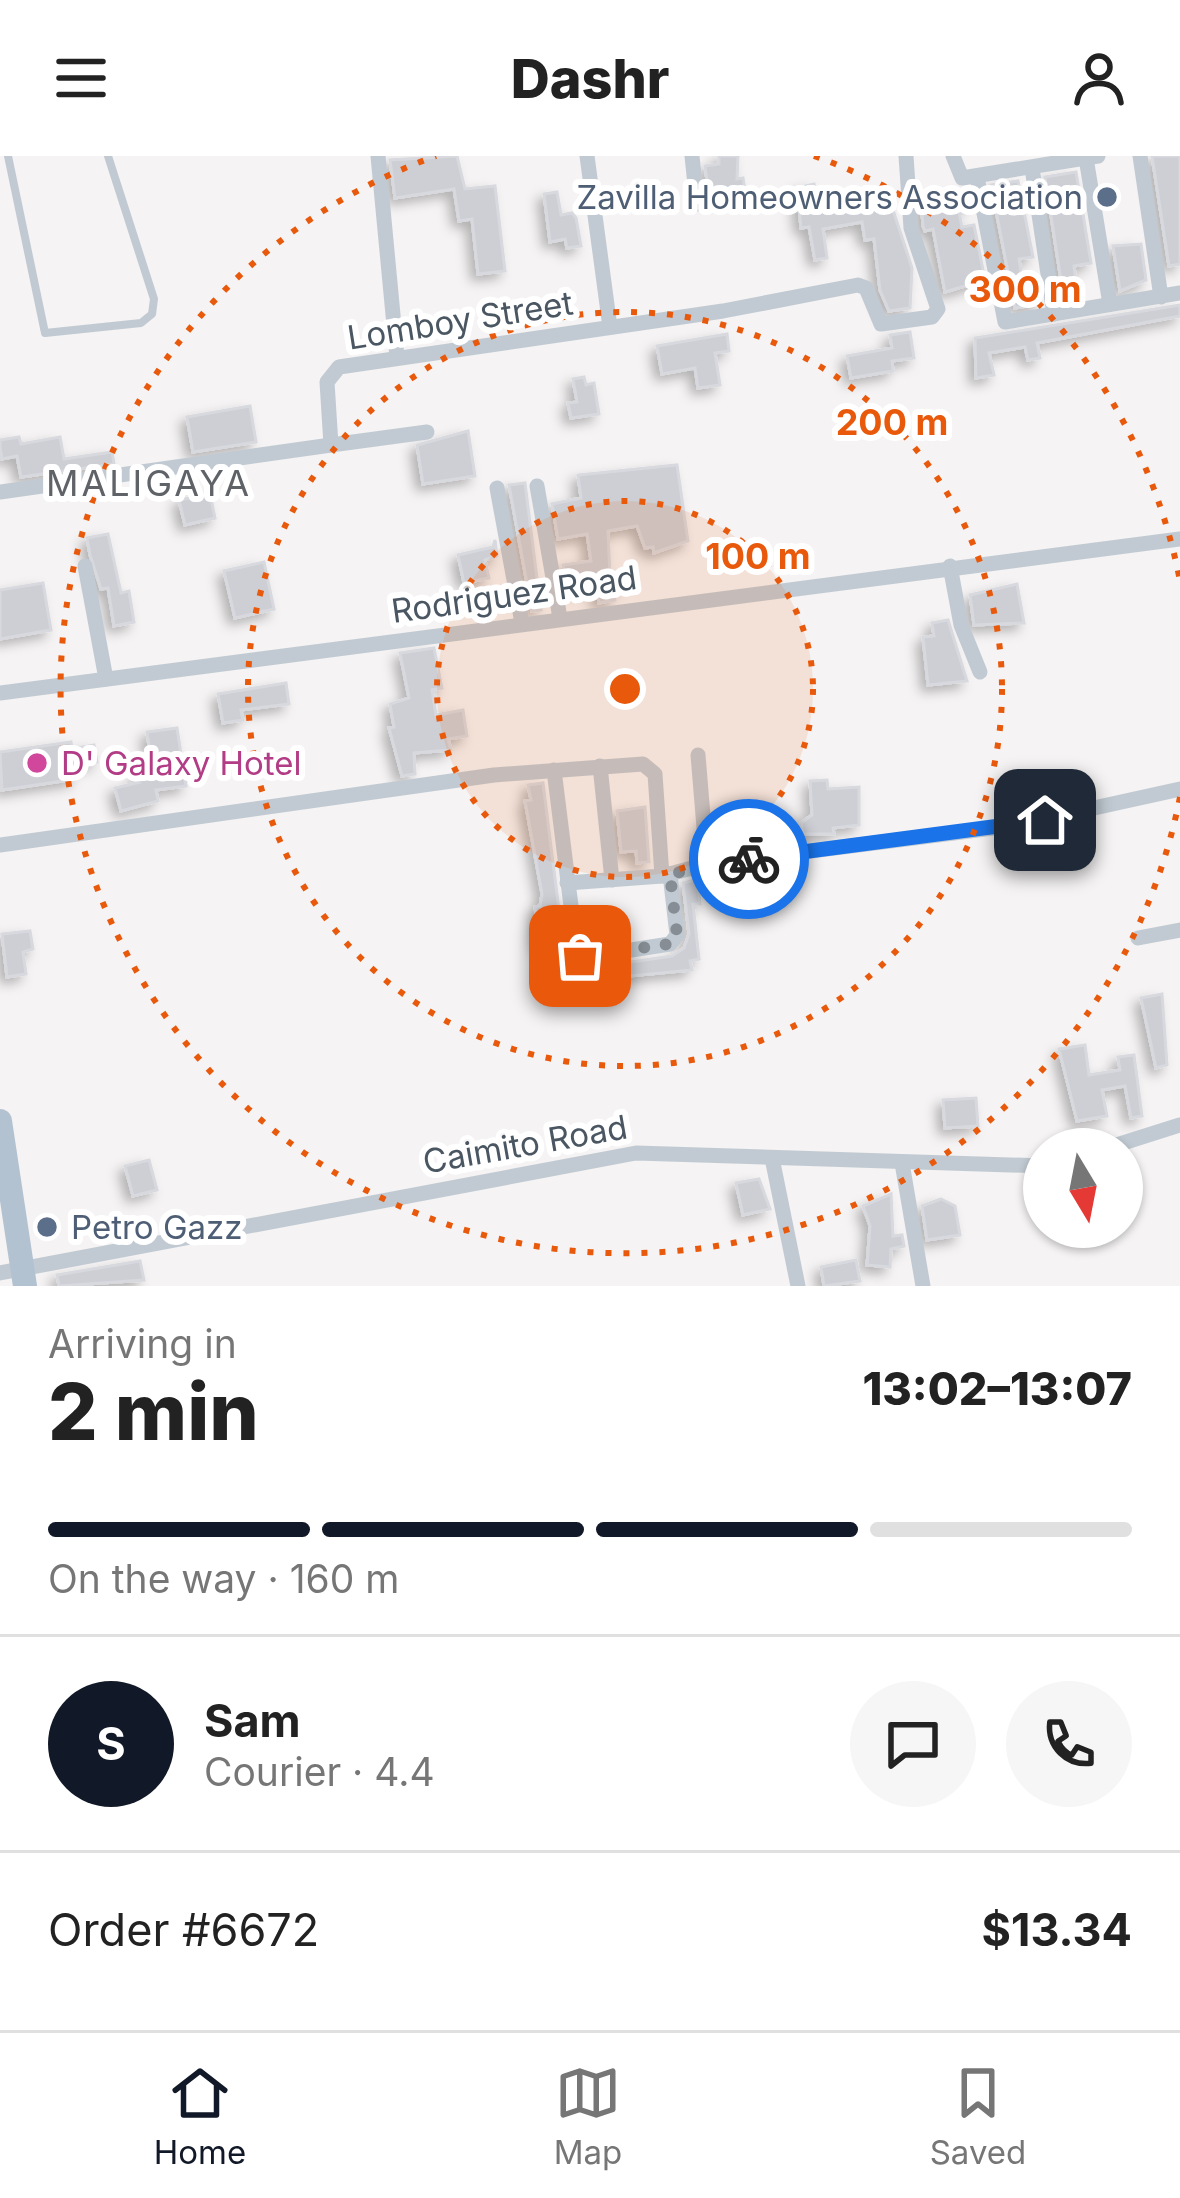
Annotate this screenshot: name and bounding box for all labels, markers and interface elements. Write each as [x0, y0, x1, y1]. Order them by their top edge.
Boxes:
icon: menu [48, 45, 114, 111]
icon: person [1066, 45, 1132, 111]
text: Dashr [511, 46, 669, 111]
place label: Zavilla Homeowners Association [577, 177, 1083, 217]
marker: Zavilla Homeowners Association [1094, 184, 1120, 210]
text: 300 m [968, 267, 1082, 311]
street label: Lomboy Street [344, 282, 576, 358]
text: 200 m [836, 400, 948, 444]
district label: MALIGAYA [46, 461, 252, 505]
text: 100 m [705, 534, 811, 578]
street label: Rodriguez Road [389, 557, 639, 631]
centre of rings [604, 668, 646, 710]
place label: D' Galaxy Hotel [61, 743, 302, 783]
marker: D' Galaxy Hotel [24, 750, 50, 776]
pin [994, 769, 1096, 871]
icon: home [1012, 787, 1078, 853]
courier [689, 799, 809, 919]
icon: bike [716, 826, 782, 892]
pin [529, 905, 631, 1007]
icon: bag [547, 923, 613, 989]
street label: Caimito Road [420, 1106, 630, 1182]
north arrow [1023, 1128, 1143, 1248]
map controls [1023, 1128, 1143, 1248]
place label: Petro Gazz [71, 1207, 242, 1247]
marker: Petro Gazz [34, 1214, 60, 1240]
text: Arriving in [48, 1320, 237, 1367]
text: 13:02–13:07 [862, 1361, 1132, 1416]
text: 2 min [48, 1364, 259, 1459]
text: On the way · 160 m [48, 1555, 399, 1602]
button: chat [850, 1681, 976, 1807]
button: phone [1006, 1681, 1132, 1807]
text: Sam [204, 1693, 301, 1748]
text: S [96, 1716, 126, 1771]
text: Courier · 4.4 [204, 1748, 435, 1795]
text: Order #6672 [48, 1902, 319, 1957]
text: $13.34 [982, 1902, 1132, 1957]
tab: Home [154, 2060, 246, 2172]
tab: Map [554, 2060, 622, 2172]
tab: Saved [930, 2060, 1026, 2172]

